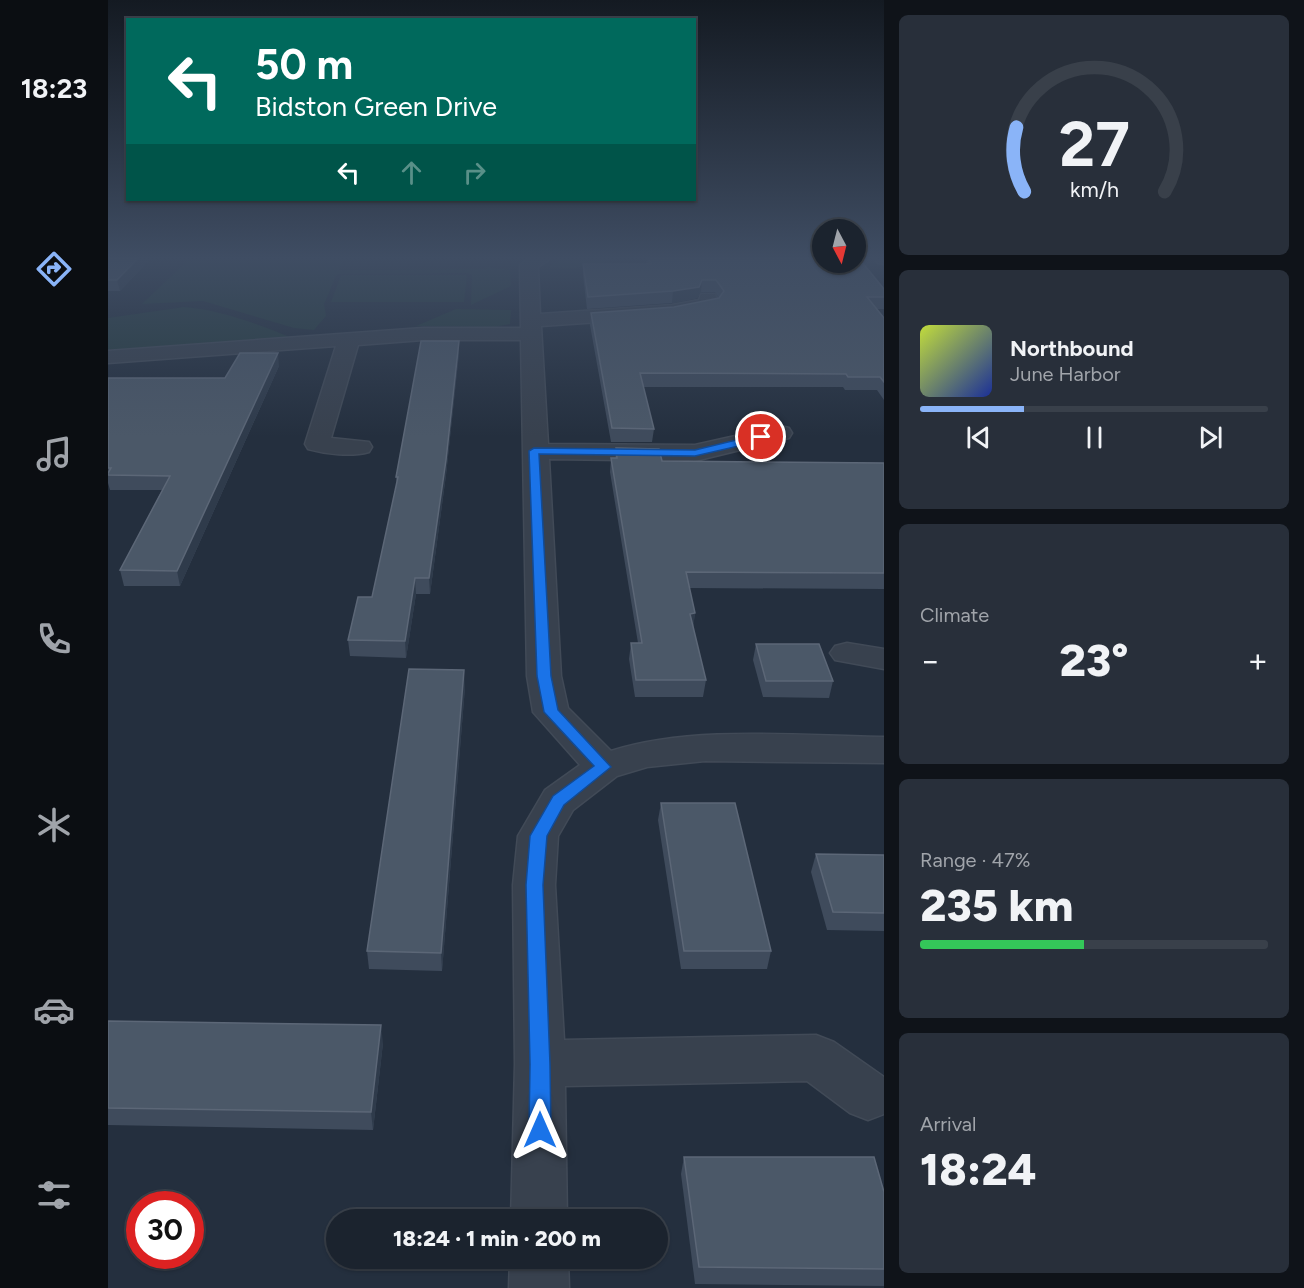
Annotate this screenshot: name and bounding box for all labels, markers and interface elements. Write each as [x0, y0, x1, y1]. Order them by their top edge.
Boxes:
text: 50 m [255, 39, 353, 90]
icon: left [156, 42, 234, 120]
text: 18:23 [21, 72, 87, 105]
text: Bidston Green Drive [255, 90, 497, 123]
text: 27 [1059, 107, 1129, 182]
icon: left [332, 156, 365, 189]
icon: ahead [395, 156, 428, 189]
icon: right [458, 156, 491, 189]
text: km/h [1070, 177, 1118, 202]
north arrow [812, 219, 866, 273]
map controls [812, 219, 866, 273]
icon: directions [33, 248, 75, 290]
text: Northbound [1010, 335, 1134, 362]
text: June Harbor [1010, 362, 1121, 386]
pin [735, 411, 786, 462]
icon: arrive [744, 420, 777, 453]
icon: previous [962, 421, 995, 454]
icon: pause [1078, 421, 1111, 454]
icon: next [1194, 421, 1227, 454]
icon: music [33, 433, 75, 475]
text: Climate [920, 603, 989, 627]
icon: phone [33, 618, 75, 660]
text: 23° [1060, 633, 1128, 687]
text: − [920, 641, 941, 680]
text: + [1247, 641, 1268, 680]
icon: climate [33, 804, 75, 846]
text: Range · 47% [920, 848, 1030, 872]
text: 235 km [920, 878, 1073, 932]
icon: car [33, 989, 75, 1031]
position arrow [508, 1098, 572, 1162]
text: Arrival [920, 1112, 976, 1136]
text: 18:24 [920, 1142, 1036, 1196]
icon: filters [33, 1174, 75, 1216]
speed limit sign: 30 [126, 1191, 204, 1269]
text: 18:24 · 1 min · 200 m [393, 1225, 601, 1252]

